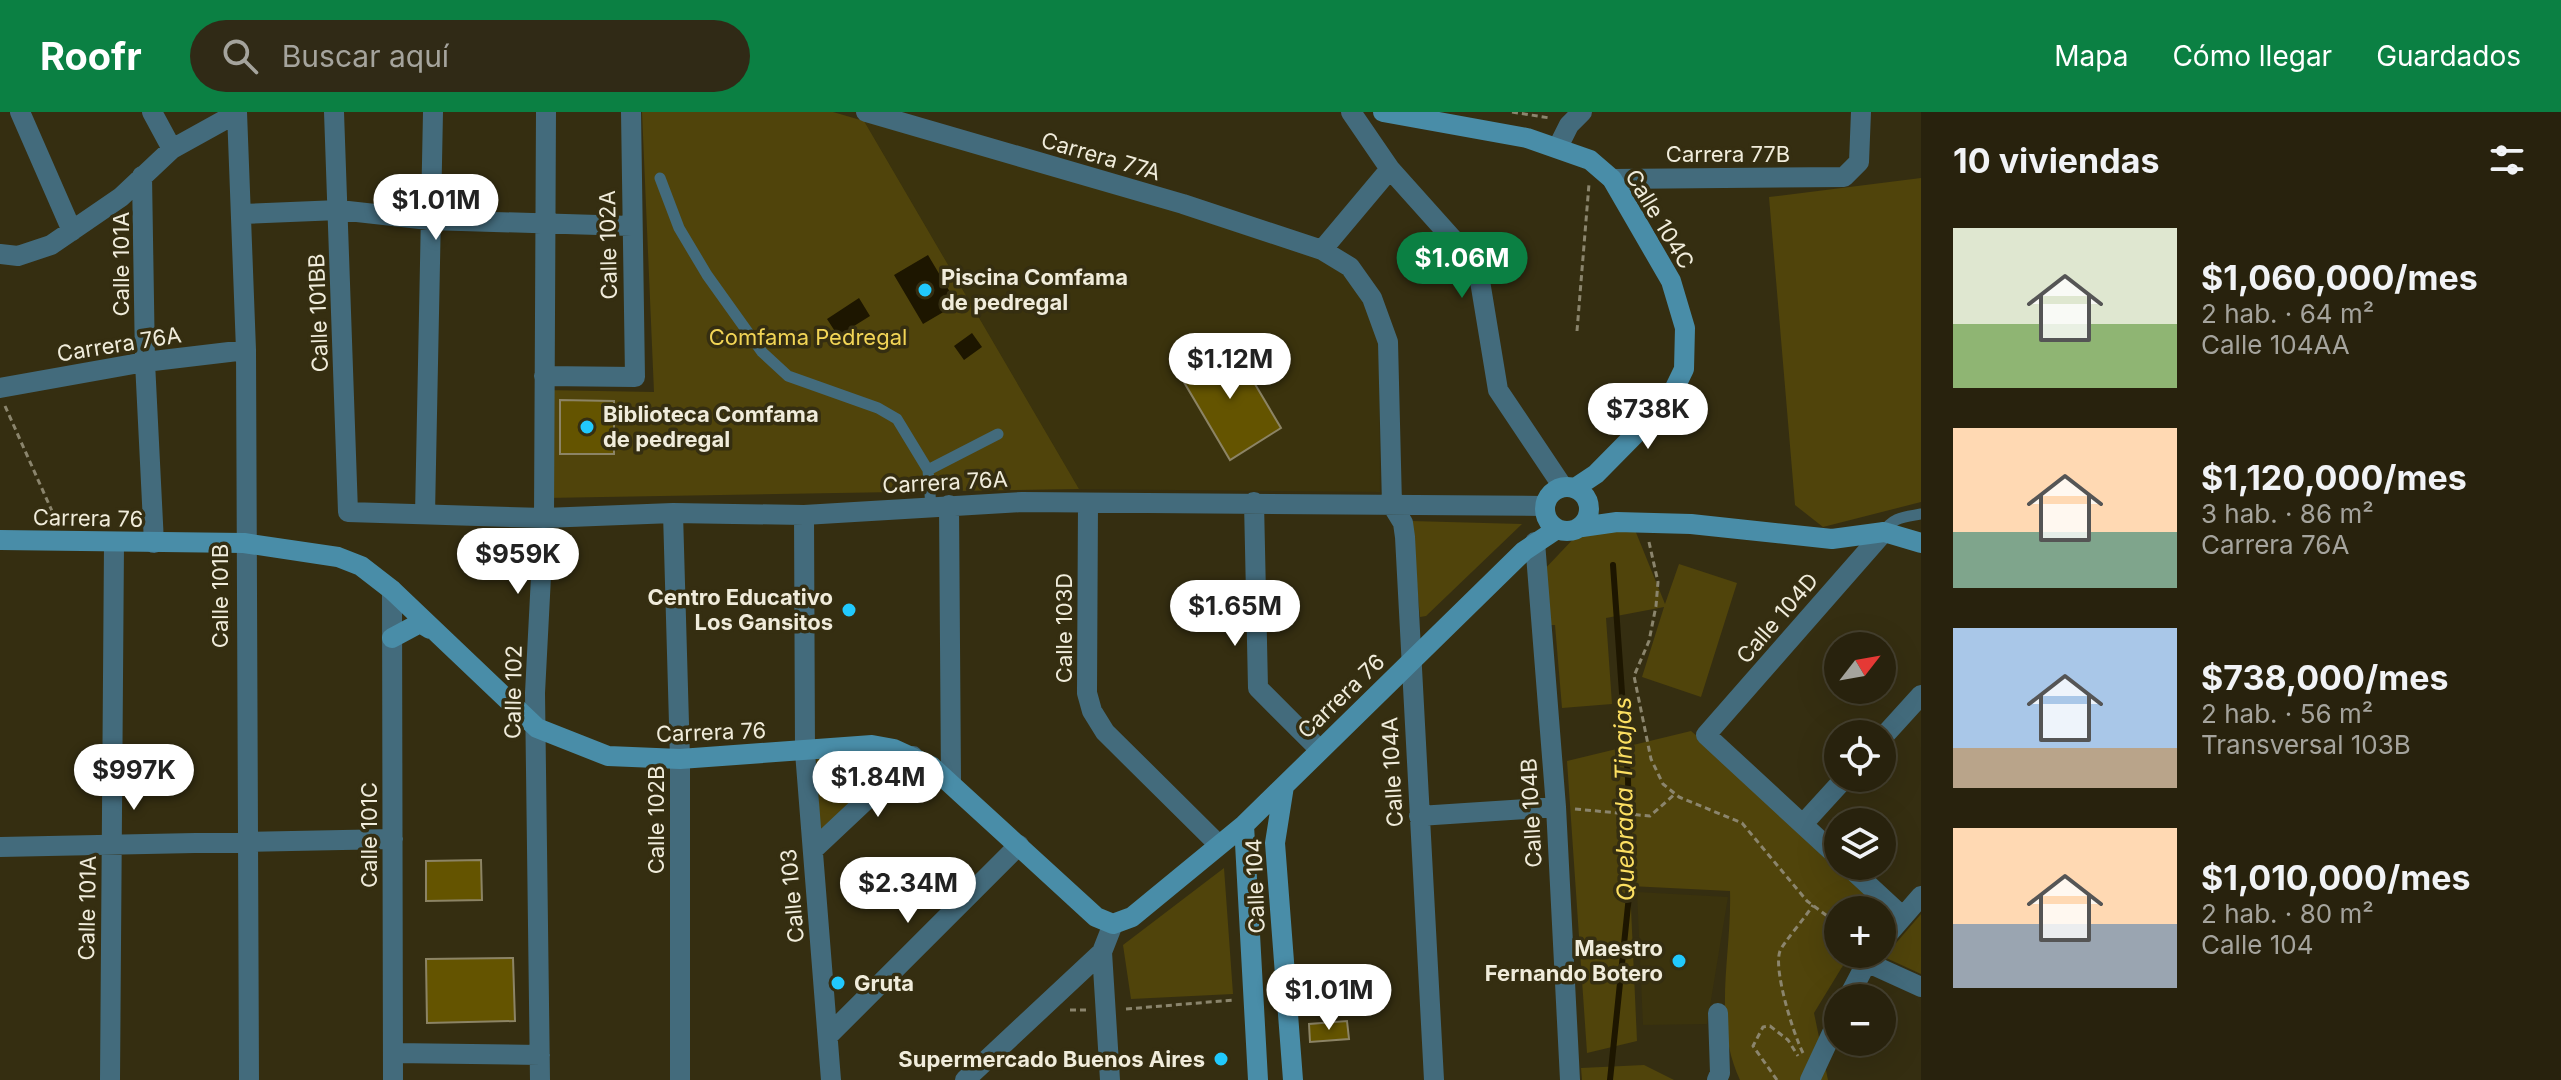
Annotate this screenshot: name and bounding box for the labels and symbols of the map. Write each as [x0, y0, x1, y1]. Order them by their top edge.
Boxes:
street label: Carrera 77A [1038, 127, 1164, 185]
street label: Carrera 77B [1666, 141, 1790, 167]
street label: Calle 104C [1620, 165, 1700, 273]
pin: $1.01M [371, 174, 501, 242]
street label: Calle 102A [594, 190, 622, 300]
street label: Calle 101A [108, 211, 134, 317]
pin: $1.06M [1397, 232, 1527, 300]
street label: Calle 101BB [303, 253, 333, 373]
place label: Piscina Comfama de pedregal [941, 264, 1128, 315]
marker: Piscina Comfama de pedregal [916, 281, 934, 299]
street label: Carrera 76A [55, 321, 183, 367]
park label: Comfama Pedregal [709, 324, 907, 350]
pin: $1.12M [1165, 333, 1295, 401]
pin: $738K [1592, 383, 1704, 451]
place label: Biblioteca Comfama de pedregal [603, 401, 819, 452]
marker: Biblioteca Comfama de pedregal [578, 418, 596, 436]
street label: Carrera 76A [882, 466, 1008, 498]
street label: Carrera 76 [33, 504, 143, 532]
pin: $959K [462, 528, 574, 596]
street label: Calle 101B [207, 544, 233, 648]
street label: Calle 104D [1731, 568, 1823, 668]
street label: Calle 103D [1051, 573, 1077, 683]
pin: $1.65M [1170, 580, 1300, 648]
place label: Centro Educativo Los Gansitos [648, 584, 833, 635]
marker: Centro Educativo Los Gansitos [840, 601, 858, 619]
north arrow [1824, 632, 1896, 704]
street label: Calle 102 [499, 645, 527, 739]
street label: Carrera 76 [1292, 648, 1390, 744]
water label: Quebrada Tinajas [1608, 697, 1640, 901]
street label: Calle 104A [1376, 716, 1408, 828]
street label: Carrera 76 [655, 717, 767, 747]
pin: $997K [78, 744, 190, 812]
pin: $1.84M [813, 751, 943, 819]
street label: Calle 104B [1515, 758, 1547, 868]
street label: Calle 102B [643, 766, 669, 874]
street label: Calle 101C [356, 782, 382, 888]
street label: Calle 104 [1240, 838, 1270, 934]
street label: Calle 103 [775, 848, 809, 944]
street label: Calle 101A [73, 855, 101, 961]
pin: $2.34M [843, 857, 973, 925]
place label: Maestro Fernando Botero [1485, 935, 1663, 986]
marker: Maestro Fernando Botero [1670, 952, 1688, 970]
pin: $1.01M [1264, 964, 1394, 1032]
place label: Gruta [854, 970, 914, 996]
marker: Gruta [829, 974, 847, 992]
place label: Supermercado Buenos Aires [898, 1046, 1205, 1072]
marker: Supermercado Buenos Aires [1212, 1050, 1230, 1068]

